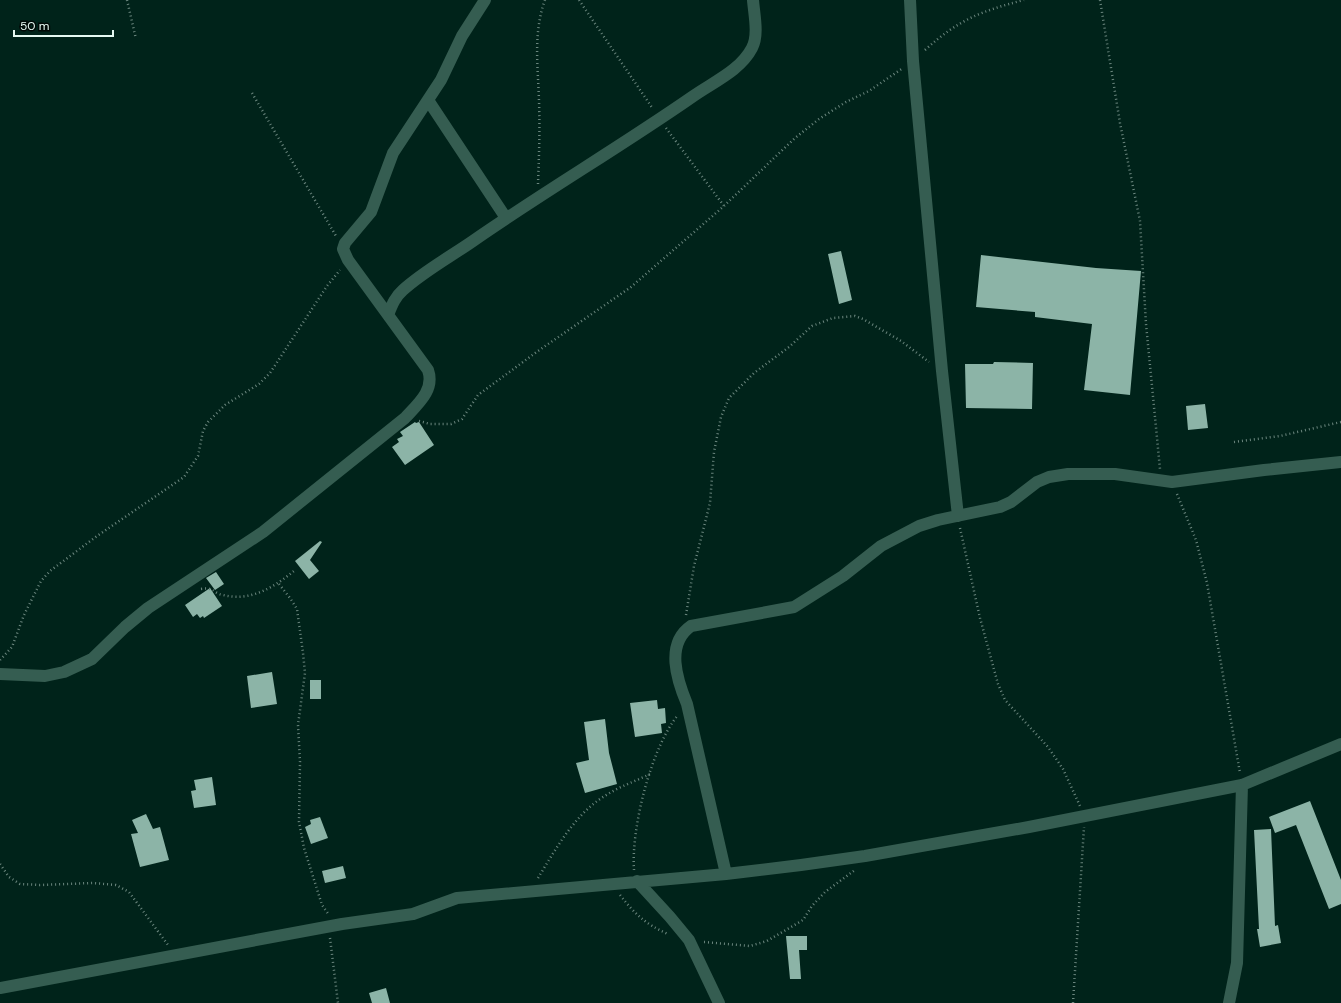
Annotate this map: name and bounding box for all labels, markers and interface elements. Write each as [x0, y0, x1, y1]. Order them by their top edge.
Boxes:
scale bar [14, 12, 113, 38]
text: 50 m [20, 18, 49, 34]

